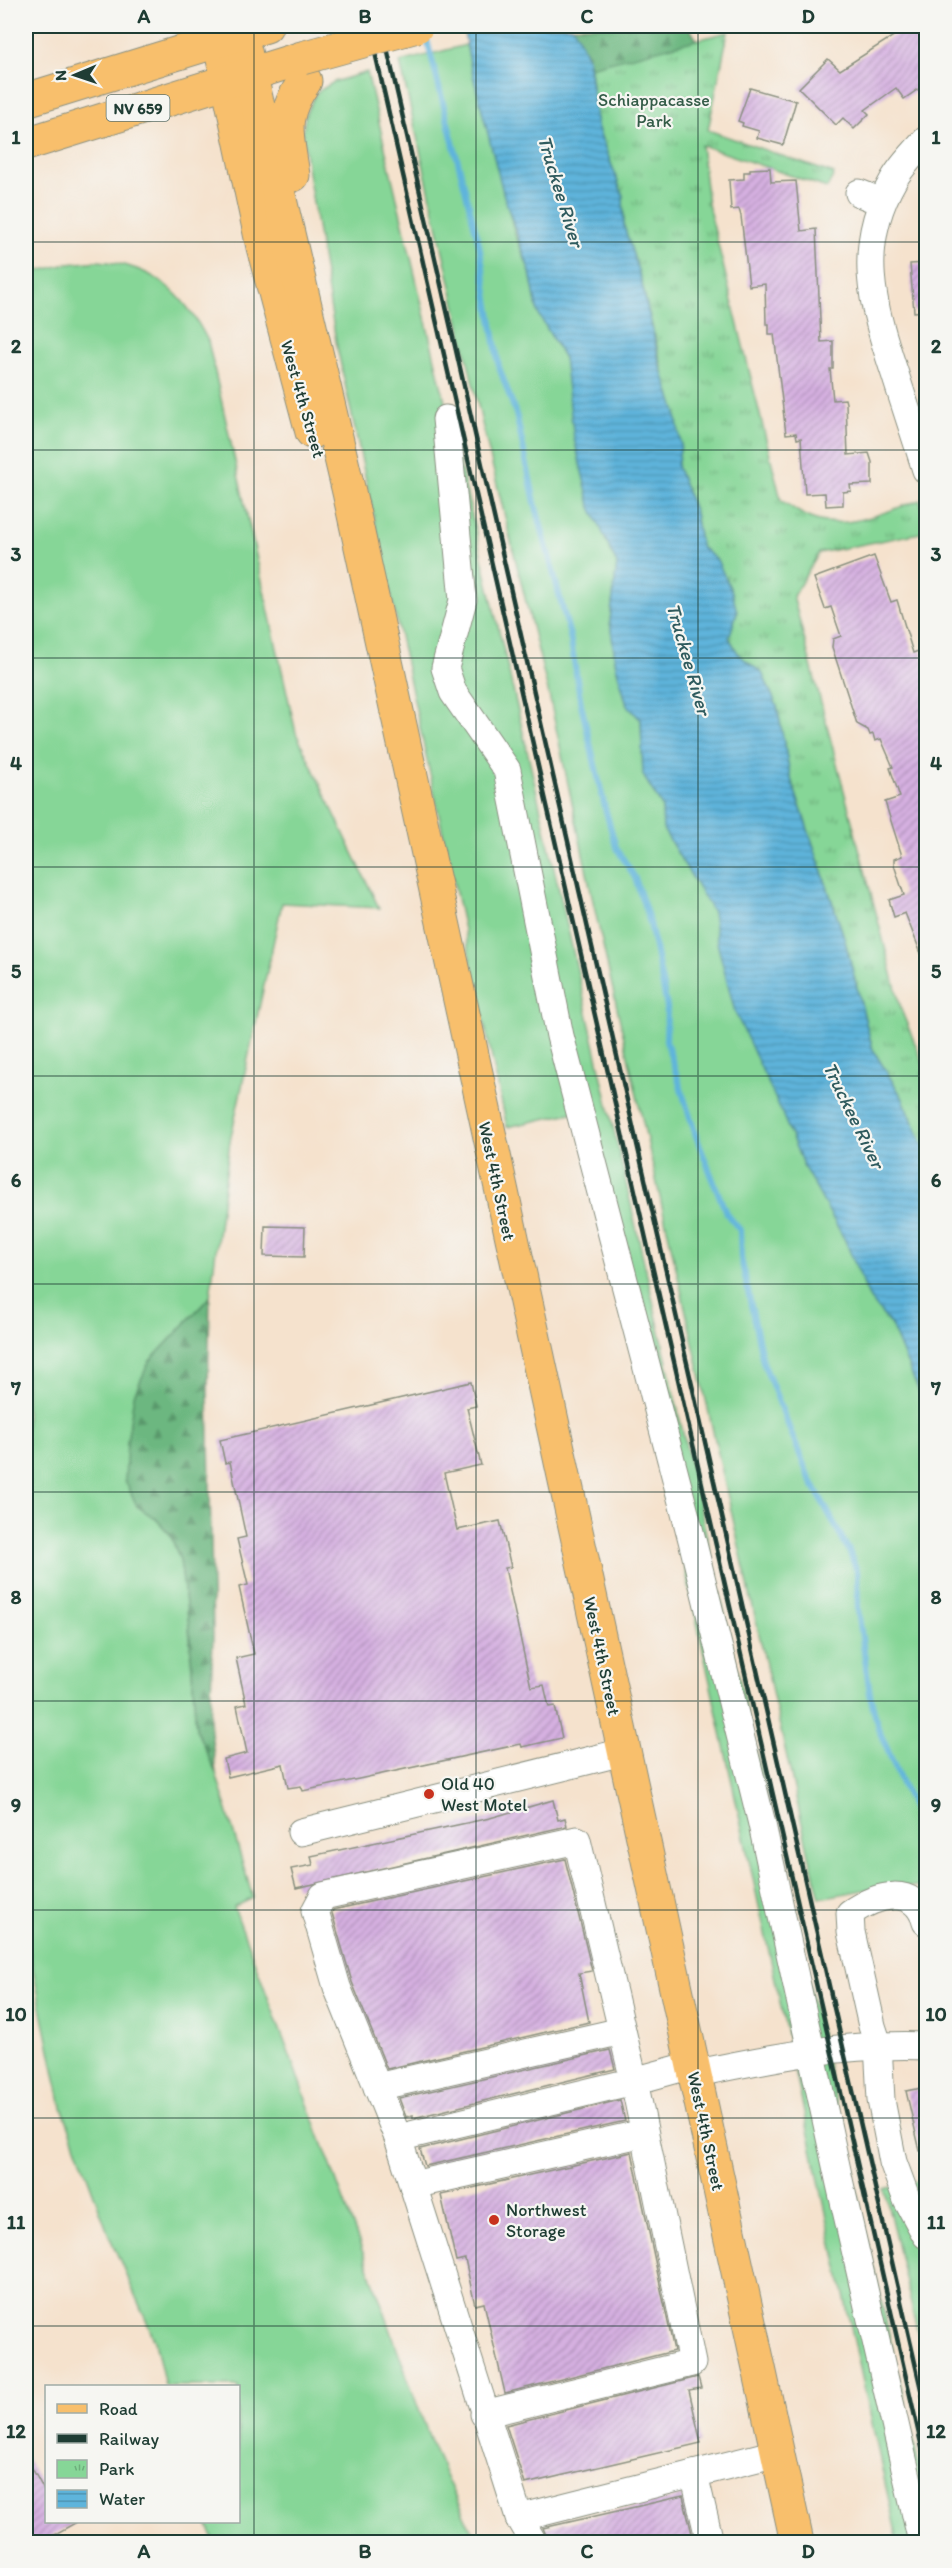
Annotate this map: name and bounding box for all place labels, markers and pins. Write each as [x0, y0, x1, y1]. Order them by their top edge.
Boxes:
place label: Old 40 West Motel [441, 1773, 527, 1816]
marker: Old 40 West Motel [422, 1787, 436, 1801]
place label: Northwest Storage [506, 2199, 587, 2242]
marker: Northwest Storage [487, 2213, 501, 2227]

